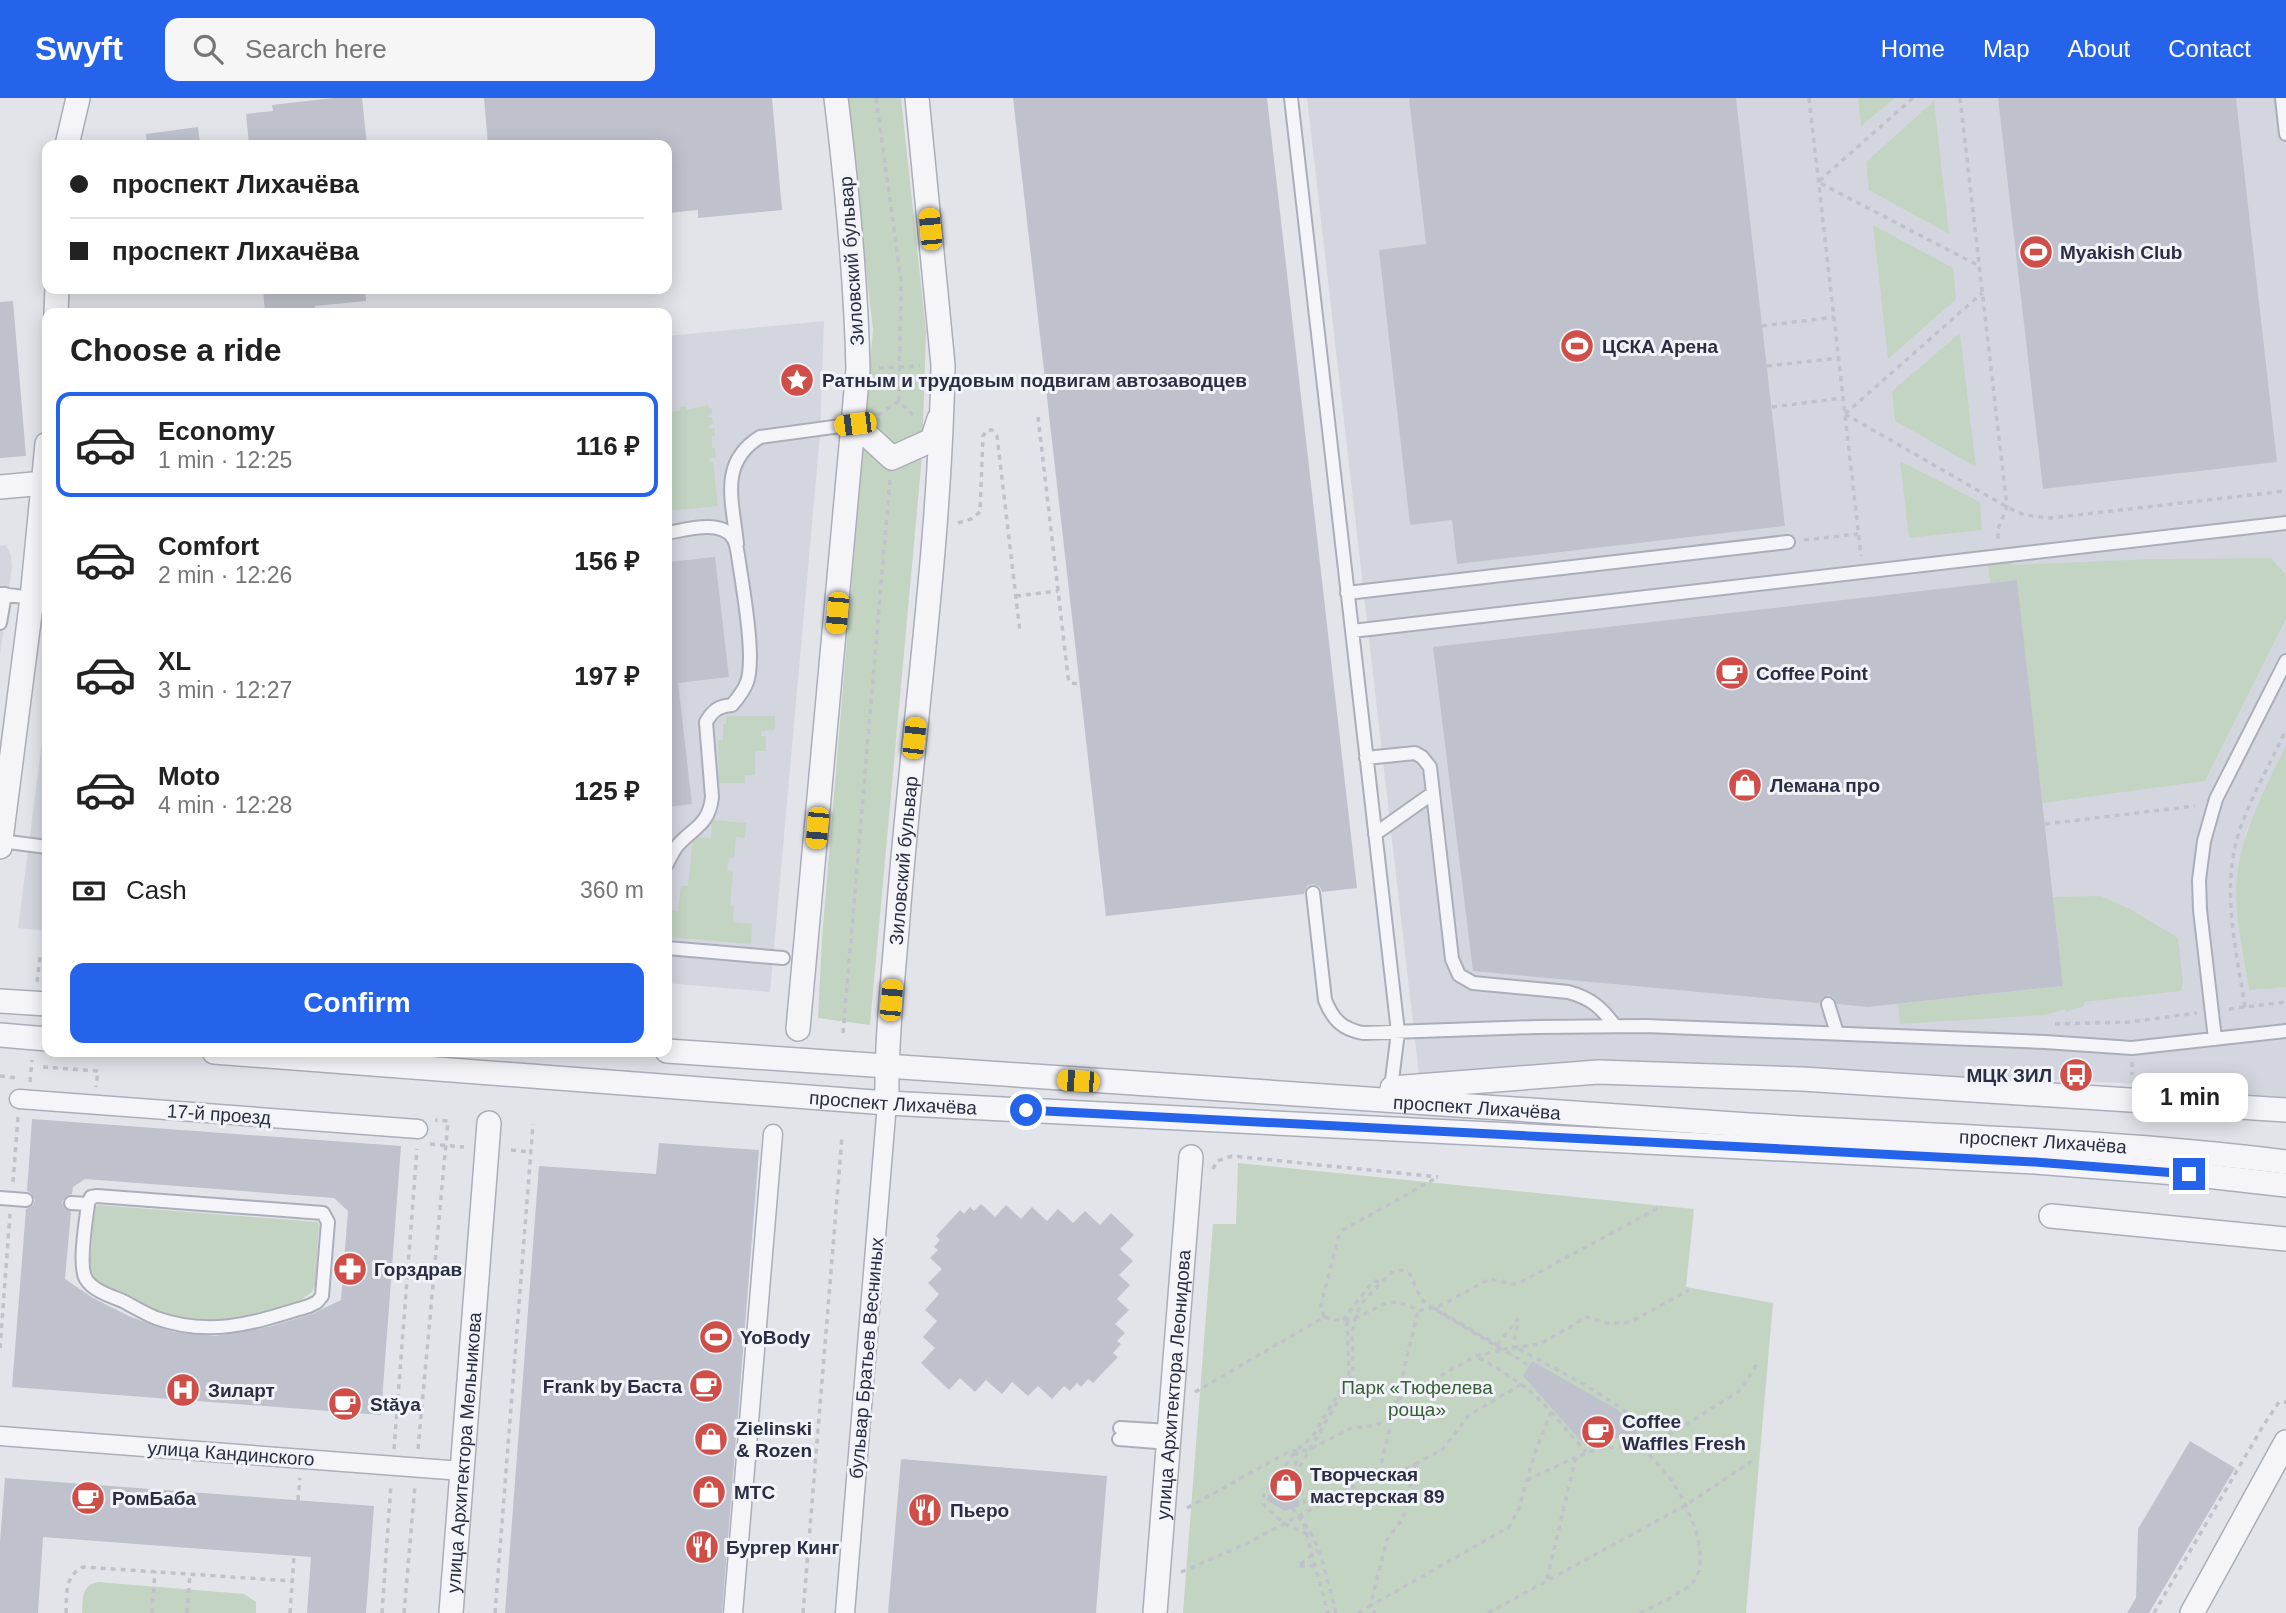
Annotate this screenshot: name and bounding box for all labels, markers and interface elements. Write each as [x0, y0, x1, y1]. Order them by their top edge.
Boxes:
search box [165, 18, 655, 81]
text: Swyft [35, 30, 123, 67]
icon: search [189, 30, 227, 68]
text: Search here [245, 34, 387, 64]
text: Home [1881, 35, 1945, 62]
text: Map [1983, 35, 2030, 62]
text: About [2068, 35, 2130, 62]
text: Contact [2168, 35, 2251, 62]
text: проспект Лихачёва [112, 169, 359, 199]
street label: Зиловский бульвар [835, 176, 868, 346]
car [918, 207, 943, 251]
sports icon: Myakish Club [2017, 233, 2055, 271]
text: проспект Лихачёва [112, 236, 359, 266]
place label: Myakish Club [2060, 242, 2182, 263]
sports icon: ЦСКА Арена [1558, 327, 1596, 365]
text: Choose a ride [70, 332, 282, 368]
place label: ЦСКА Арена [1602, 336, 1719, 357]
place icon: Ратным и трудовым подвигам автозаводцев [778, 361, 816, 399]
place label: Ратным и трудовым подвигам автозаводцев [822, 370, 1247, 391]
car [833, 411, 878, 437]
icon: car [74, 413, 137, 476]
text: Economy [158, 416, 275, 446]
text: 116 ₽ [576, 431, 640, 461]
text: 1 min · 12:25 [158, 447, 292, 473]
icon: car [74, 528, 137, 591]
text: Comfort [158, 531, 259, 561]
text: 156 ₽ [574, 546, 640, 576]
text: 2 min · 12:26 [158, 562, 292, 588]
car [825, 591, 850, 635]
icon: car [74, 643, 137, 706]
text: XL [158, 646, 191, 676]
cafe icon: Coffee Point [1713, 654, 1751, 692]
text: 197 ₽ [574, 661, 640, 691]
place label: Coffee Point [1756, 663, 1869, 684]
text: 3 min · 12:27 [158, 677, 292, 703]
car [902, 716, 927, 760]
icon: car [74, 758, 137, 821]
text: Moto [158, 761, 220, 791]
shop icon: Лемана про [1726, 766, 1764, 804]
street label: Зиловский бульвар [886, 775, 922, 946]
place label: Лемана про [1770, 775, 1880, 796]
text: 125 ₽ [574, 776, 640, 806]
text: 4 min · 12:28 [158, 792, 292, 818]
car [805, 806, 830, 850]
icon: cash [70, 872, 108, 910]
text: Cash [126, 875, 187, 905]
text: 360 m [580, 877, 644, 903]
button: Confirm [70, 963, 644, 1043]
car [879, 978, 904, 1022]
bus stop icon: МЦК ЗИЛ [2057, 1056, 2095, 1094]
place label: МЦК ЗИЛ [1967, 1065, 2052, 1086]
car [1057, 1069, 1100, 1093]
callout: 1 min [2131, 1072, 2247, 1122]
text: 1 min [2160, 1084, 2220, 1110]
street label: проспект Лихачёва [809, 1087, 978, 1119]
street label: проспект Лихачёва [1393, 1092, 1562, 1124]
route start [1010, 1094, 1042, 1126]
street label: 17-й проезд [166, 1100, 272, 1129]
street label: проспект Лихачёва [1959, 1126, 2128, 1157]
route end [2173, 1158, 2205, 1190]
street label: бульвар Братьев Весниных [845, 1236, 888, 1480]
street label: улица Архитектора Леонидова [1152, 1249, 1195, 1521]
pharmacy icon: Горздрав [331, 1250, 369, 1288]
place label: Горздрав [374, 1259, 462, 1280]
street label: улица Архитектора Мельникова [443, 1311, 485, 1594]
sports icon: YoBody [697, 1318, 735, 1356]
place label: YoBody [740, 1327, 811, 1348]
cafe icon: Frank by Баста [687, 1367, 725, 1405]
hospital icon: Зиларт [164, 1371, 202, 1409]
place label: Frank by Баста [543, 1376, 682, 1397]
park label: Парк «Тюфелева роща» [1341, 1377, 1493, 1420]
place label: Зиларт [208, 1380, 275, 1401]
cafe icon: Stăya [326, 1385, 364, 1423]
place label: Stăya [370, 1394, 421, 1415]
place label: Coffee Waffles Fresh [1622, 1411, 1746, 1454]
cafe icon: Coffee Waffles Fresh [1579, 1413, 1617, 1451]
place label: Zielinski & Rozen [736, 1418, 812, 1461]
shop icon: Zielinski & Rozen [692, 1420, 730, 1458]
street label: улица Кандинского [147, 1437, 315, 1470]
place label: Творческая мастерская 89 [1310, 1464, 1445, 1507]
shop icon: Творческая мастерская 89 [1267, 1466, 1305, 1504]
shop icon: МТС [690, 1473, 728, 1511]
cafe icon: РомБаба [69, 1479, 107, 1517]
place label: МТС [734, 1482, 775, 1503]
place label: РомБаба [112, 1488, 197, 1509]
restaurant icon: Пьеро [906, 1491, 944, 1529]
place label: Пьеро [950, 1500, 1009, 1521]
restaurant icon: Бургер Кинг [683, 1528, 721, 1566]
place label: Бургер Кинг [726, 1537, 839, 1558]

